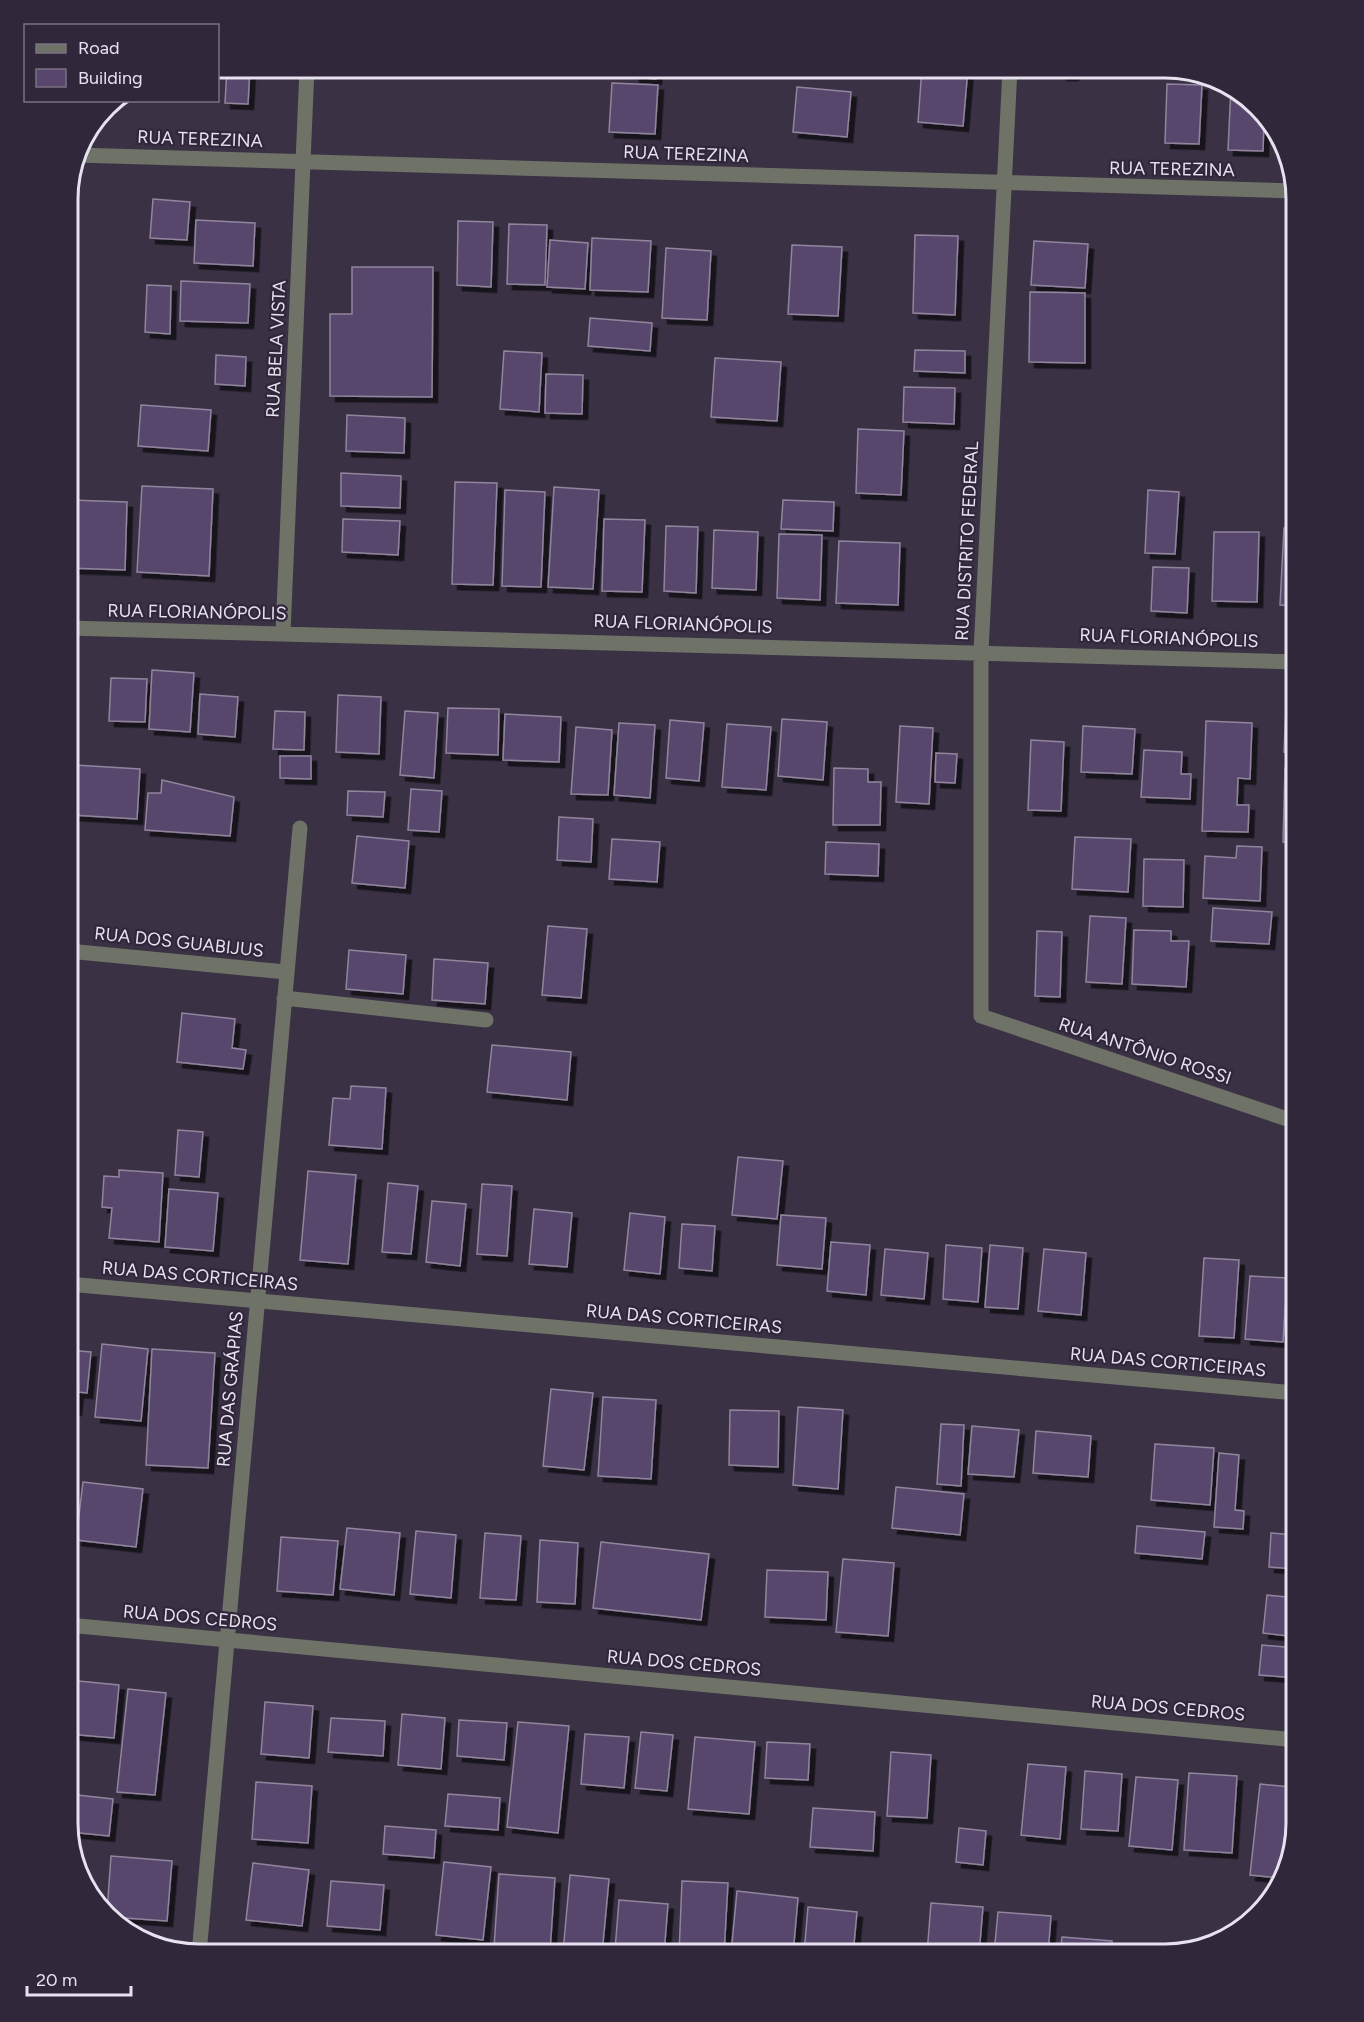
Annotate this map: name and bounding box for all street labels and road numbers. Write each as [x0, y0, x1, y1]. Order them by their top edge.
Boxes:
street label: RUA TEREZINA [137, 126, 263, 152]
street label: RUA TEREZINA [623, 141, 749, 167]
street label: RUA TEREZINA [1109, 157, 1235, 181]
street label: RUA BELA VISTA [261, 280, 291, 418]
street label: RUA DISTRITO FEDERAL [951, 440, 983, 641]
street label: RUA FLORIANÓPOLIS [107, 599, 287, 625]
street label: RUA FLORIANÓPOLIS [593, 610, 773, 638]
street label: RUA FLORIANÓPOLIS [1079, 624, 1259, 652]
street label: RUA DOS GUABIJUS [93, 922, 265, 962]
street label: RUA ANTÔNIO ROSSI [1056, 1013, 1234, 1089]
street label: RUA DAS CORTICEIRAS [101, 1256, 299, 1296]
street label: RUA DAS CORTICEIRAS [585, 1299, 783, 1339]
street label: RUA DAS GRÁPIAS [212, 1310, 248, 1468]
street label: RUA DAS CORTICEIRAS [1069, 1342, 1267, 1382]
street label: RUA DOS CEDROS [122, 1600, 278, 1636]
street label: RUA DOS CEDROS [606, 1645, 762, 1681]
street label: RUA DOS CEDROS [1090, 1690, 1246, 1726]

